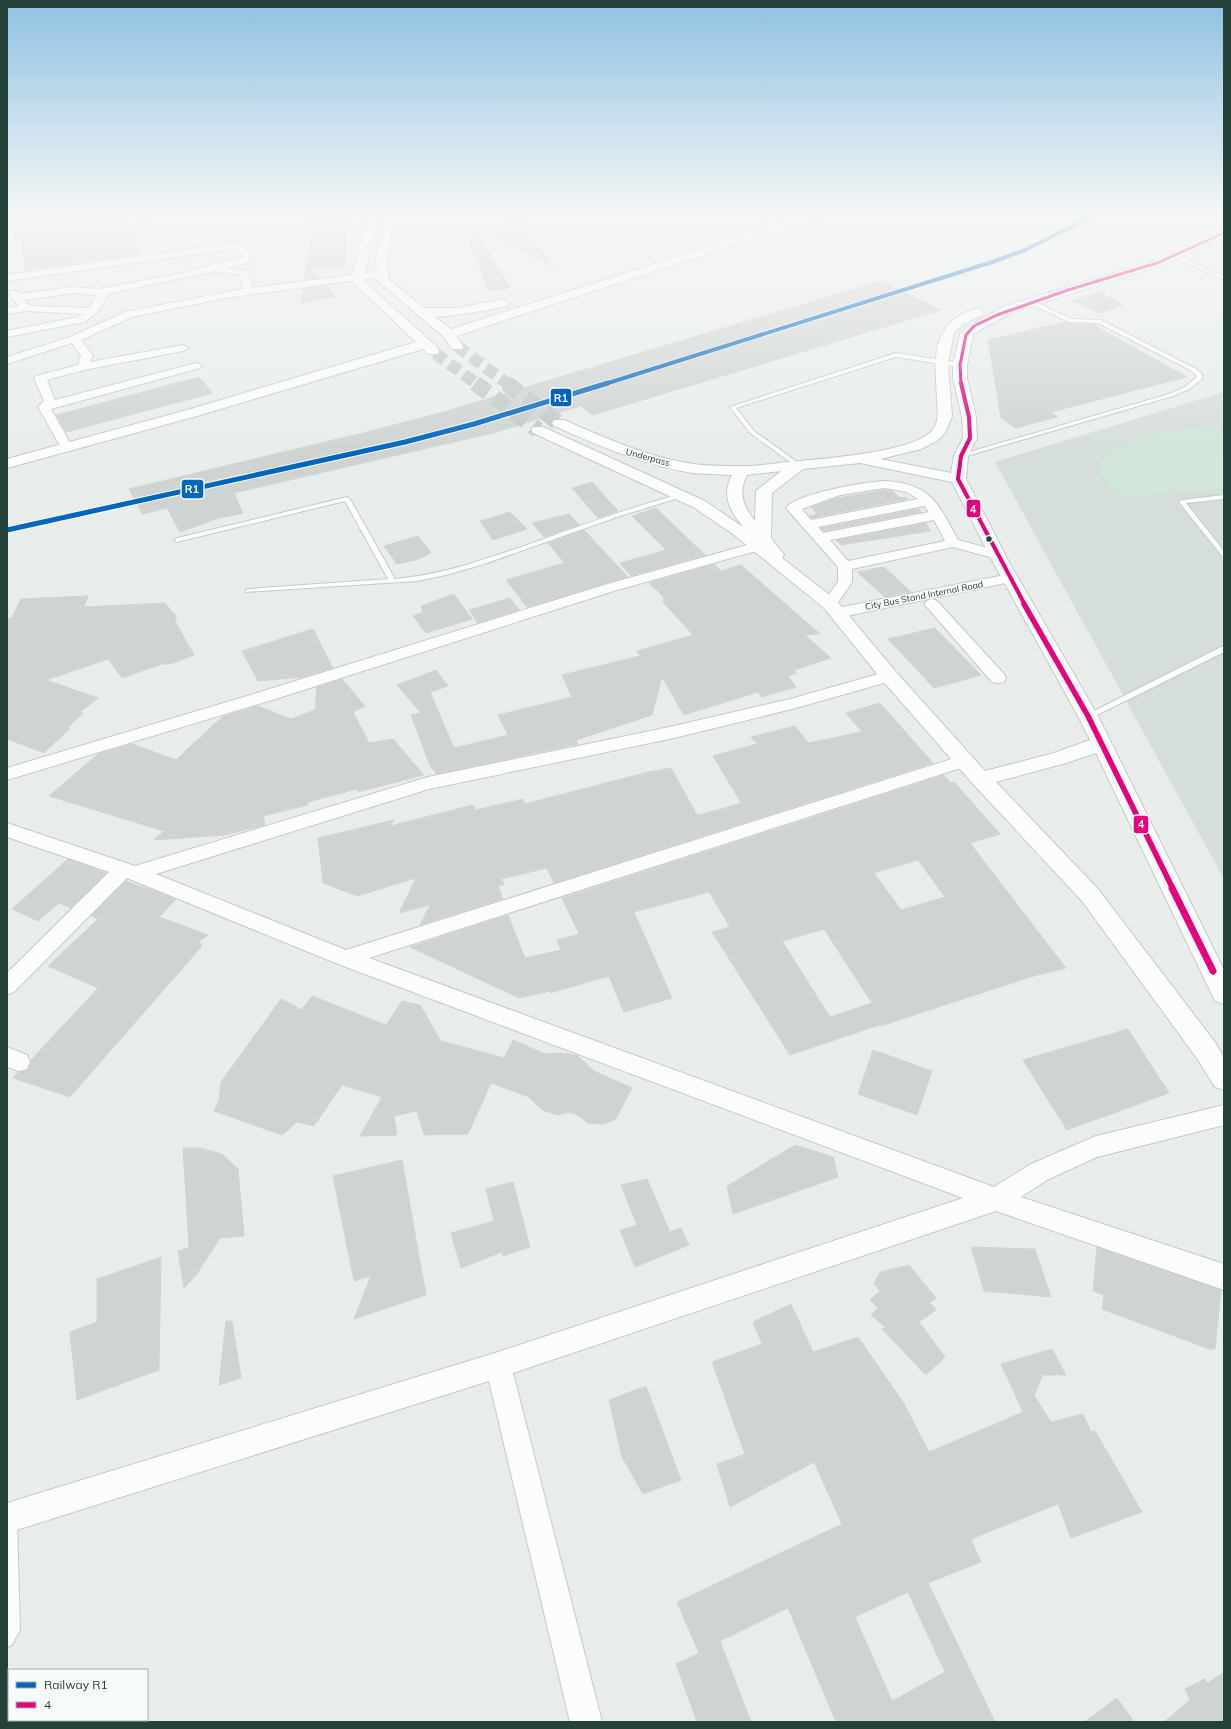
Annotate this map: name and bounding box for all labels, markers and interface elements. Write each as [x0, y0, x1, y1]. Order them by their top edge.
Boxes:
line badge: R1 [550, 388, 572, 407]
text: R1 [554, 391, 569, 405]
street label: Underpass [625, 446, 671, 468]
line badge: R1 [181, 479, 204, 499]
text: R1 [185, 482, 200, 496]
line badge: 4 [966, 499, 981, 518]
text: 4 [970, 502, 977, 516]
unlabelled marker [984, 534, 994, 544]
street label: City Bus Stand Internal Road [864, 578, 984, 613]
line badge: 4 [1133, 815, 1149, 834]
text: 4 [1138, 817, 1145, 831]
legend [8, 1669, 148, 1721]
text: Railway R1 [44, 1677, 108, 1692]
text: 4 [44, 1697, 51, 1712]

